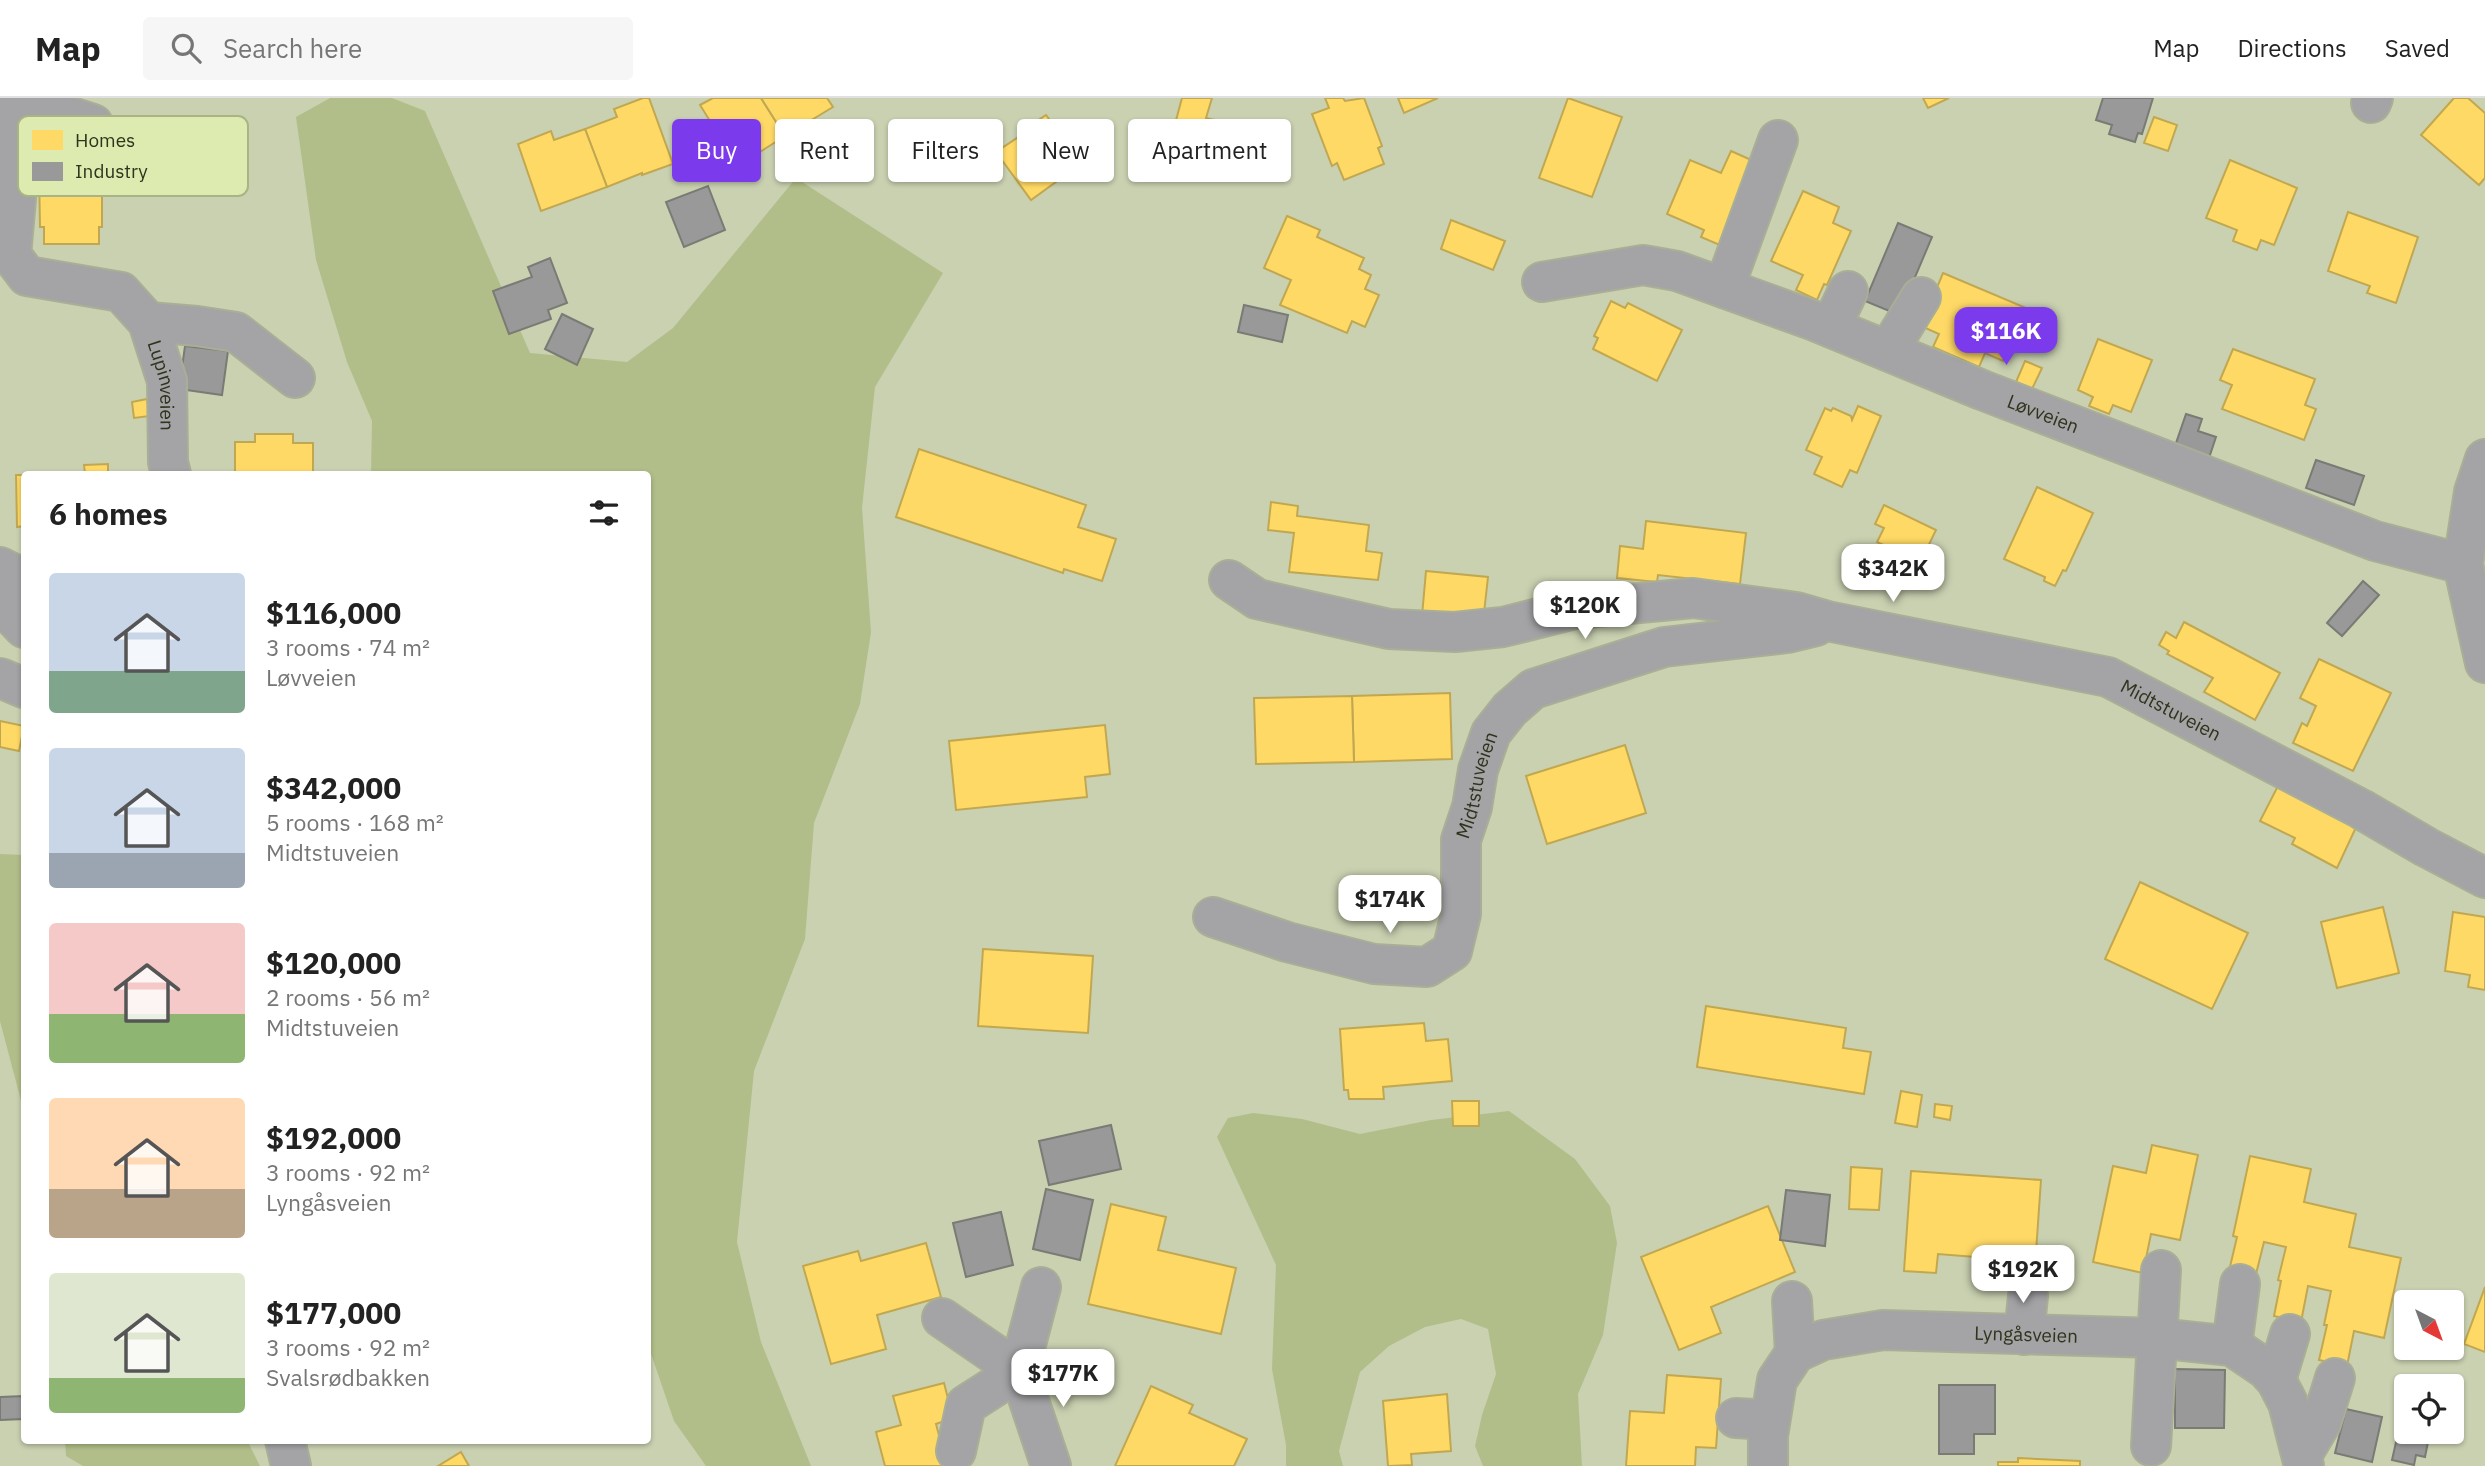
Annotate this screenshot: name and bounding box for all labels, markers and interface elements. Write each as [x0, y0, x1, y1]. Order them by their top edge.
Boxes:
search box [143, 17, 633, 80]
text: Map [35, 27, 101, 70]
icon: search [167, 29, 205, 67]
text: Search here [223, 31, 362, 65]
text: Map [2153, 32, 2199, 64]
text: Directions [2237, 32, 2347, 64]
text: Saved [2385, 32, 2450, 64]
legend [18, 116, 248, 196]
chip: Buy [672, 119, 761, 182]
chip: Rent [775, 119, 874, 182]
chip: Filters [888, 119, 1003, 182]
chip: New [1017, 119, 1114, 182]
chip: Apartment [1128, 119, 1291, 182]
text: Homes [75, 128, 135, 152]
text: Industry [75, 159, 148, 183]
pin: $116K [1957, 308, 2055, 367]
text: $116K [1970, 315, 2042, 345]
street label: Lupinveien [143, 337, 180, 431]
street label: Løvveien [2004, 389, 2083, 438]
text: 6 homes [49, 494, 168, 533]
icon: filters [585, 494, 623, 532]
pin: $342K [1844, 545, 1942, 604]
text: $342K [1857, 552, 1929, 582]
pin: $120K [1536, 582, 1634, 641]
text: $120K [1549, 589, 1621, 619]
text: $116,000 [266, 593, 401, 632]
icon: home [105, 601, 189, 685]
text: 3 rooms · 74 m² [266, 632, 430, 662]
text: Løvveien [266, 662, 357, 692]
street label: Midtstuveien [2117, 674, 2225, 746]
street label: Midtstuveien [1450, 728, 1503, 842]
text: $342,000 [266, 768, 401, 807]
icon: home [105, 776, 189, 860]
text: 5 rooms · 168 m² [266, 807, 444, 837]
text: Midtstuveien [266, 837, 399, 867]
pin: $174K [1341, 876, 1439, 935]
text: $174K [1354, 883, 1426, 913]
text: $120,000 [266, 943, 401, 982]
icon: home [105, 951, 189, 1035]
text: 2 rooms · 56 m² [266, 982, 430, 1012]
text: Midtstuveien [266, 1012, 399, 1042]
text: $192,000 [266, 1118, 401, 1157]
icon: home [105, 1126, 189, 1210]
text: 3 rooms · 92 m² [266, 1157, 430, 1187]
text: Lyngåsveien [266, 1187, 392, 1217]
pin: $192K [1974, 1246, 2072, 1305]
text: $192K [1987, 1253, 2059, 1283]
north arrow [2394, 1290, 2464, 1360]
map controls [2394, 1290, 2464, 1444]
text: $177,000 [266, 1293, 401, 1332]
icon: home [105, 1301, 189, 1385]
street label: Lyngåsveien [1974, 1321, 2078, 1348]
text: 3 rooms · 92 m² [266, 1332, 430, 1362]
pin: $177K [1014, 1350, 1112, 1409]
text: $177K [1027, 1357, 1099, 1387]
text: Svalsrødbakken [266, 1362, 430, 1392]
button: locate [2394, 1374, 2464, 1444]

